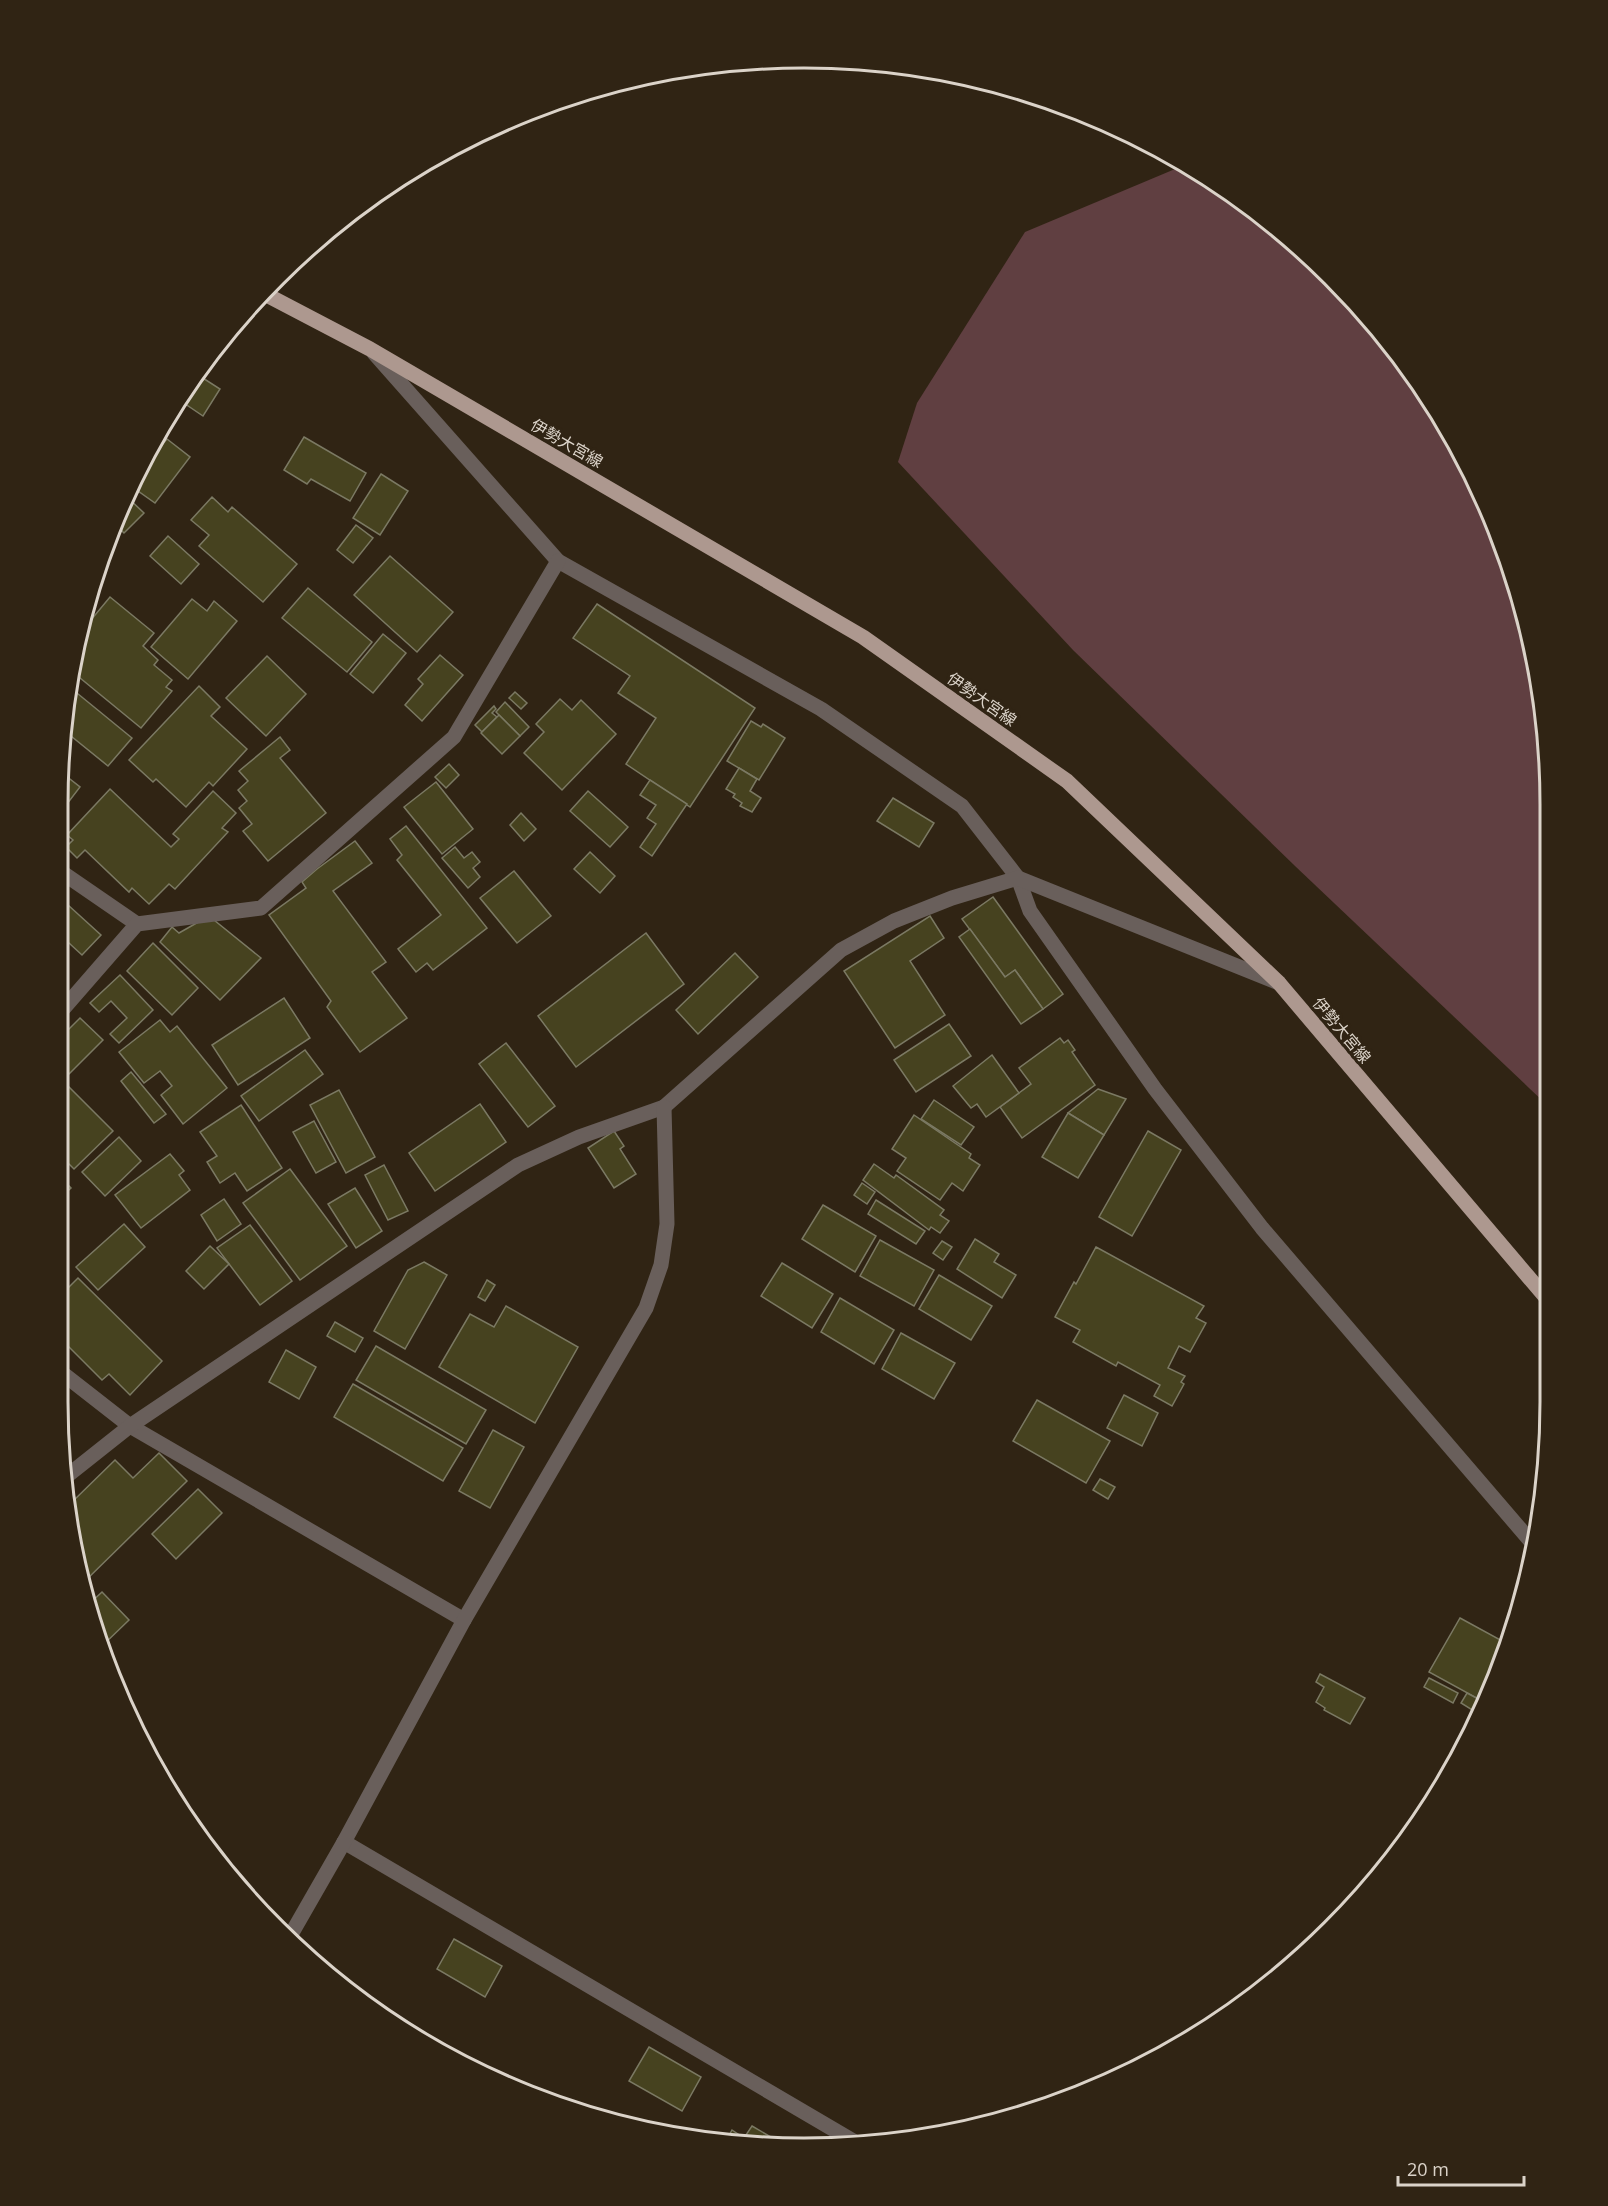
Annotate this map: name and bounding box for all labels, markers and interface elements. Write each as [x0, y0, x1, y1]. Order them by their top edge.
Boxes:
street label: 伊勢大宮線 [527, 413, 607, 473]
street label: 伊勢大宮線 [943, 667, 1021, 731]
street label: 伊勢大宮線 [1308, 992, 1376, 1068]
scale bar [1398, 2149, 1524, 2187]
text: 20 m [1407, 2157, 1449, 2181]

